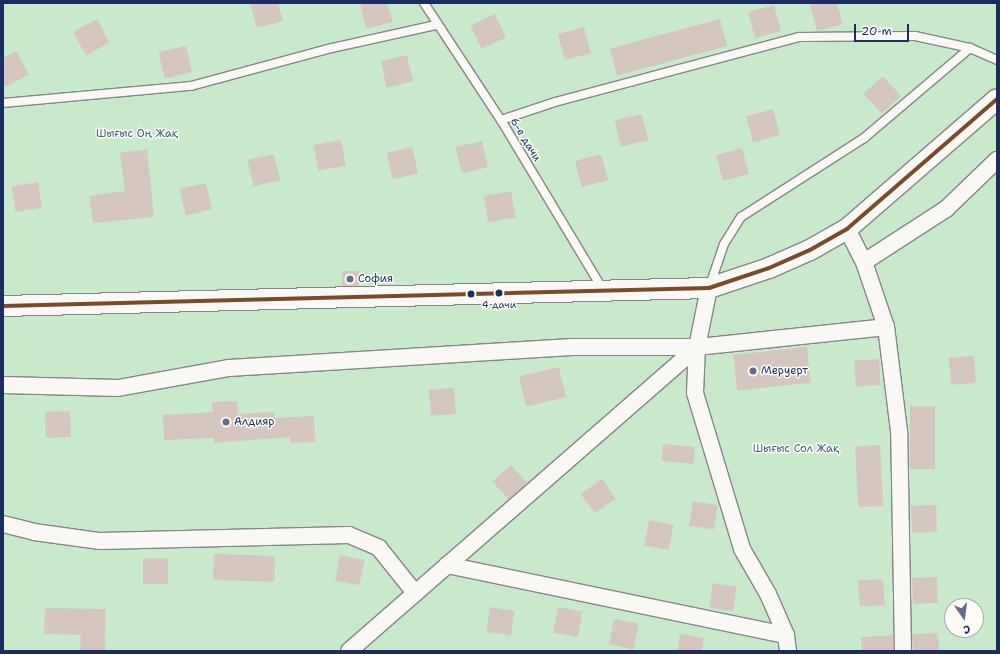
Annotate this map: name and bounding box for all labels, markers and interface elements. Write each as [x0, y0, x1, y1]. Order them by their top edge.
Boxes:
scale bar [856, 16, 911, 42]
text: 20 m [861, 23, 892, 39]
street label: 6-е дачи [507, 116, 543, 164]
park label: Шығыс Оң Жақ [96, 127, 178, 141]
place label: София [358, 272, 393, 286]
marker: София [345, 274, 355, 284]
marker: 4 дачи [494, 288, 504, 298]
unlabelled marker [466, 289, 476, 299]
place label: 4 дачи [482, 299, 516, 311]
place label: Меруерт [761, 364, 808, 378]
marker: Меруерт [748, 366, 758, 376]
place label: Алдияр [234, 415, 275, 429]
marker: Алдияр [221, 417, 231, 427]
park label: Шығыс Сол Жақ [753, 442, 839, 456]
north arrow [944, 598, 984, 638]
text: С [962, 621, 972, 637]

